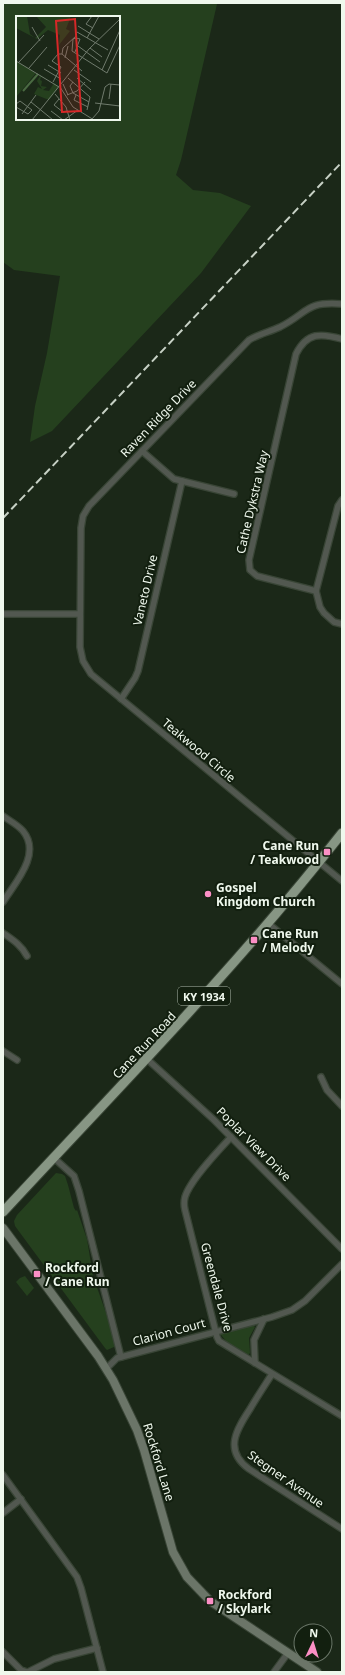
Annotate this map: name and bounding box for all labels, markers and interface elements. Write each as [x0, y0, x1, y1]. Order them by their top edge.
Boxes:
inset map [16, 16, 120, 120]
street label: Raven Ridge Drive [116, 375, 200, 461]
street label: Cathe Dykstra Way [232, 448, 272, 555]
street label: Vaneto Drive [129, 553, 161, 627]
street label: Teakwood Circle [159, 714, 240, 786]
place label: Cane Run / Teakwood [250, 837, 319, 868]
marker: Cane Run / Teakwood [322, 847, 332, 857]
place label: Gospel Kingdom Church [216, 879, 315, 910]
marker: Gospel Kingdom Church [203, 889, 213, 899]
place label: Cane Run / Melody [262, 925, 318, 956]
marker: Cane Run / Melody [249, 935, 259, 945]
road number: KY 1934 [178, 987, 230, 1005]
street label: Cane Run Road [109, 1008, 179, 1082]
street label: Poplar View Drive [213, 1103, 295, 1185]
street label: Greendale Drive [197, 1241, 237, 1333]
place label: Rockford / Cane Run [45, 1259, 110, 1290]
marker: Rockford / Cane Run [32, 1269, 42, 1279]
street label: Clarion Court [131, 1314, 208, 1350]
street label: Rockford Lane [139, 1421, 179, 1503]
street label: Stegner Avenue [244, 1446, 328, 1512]
place label: Rockford / Skylark [218, 1586, 272, 1617]
marker: Rockford / Skylark [205, 1596, 215, 1606]
north arrow [293, 1623, 333, 1663]
text: N [309, 1625, 319, 1640]

